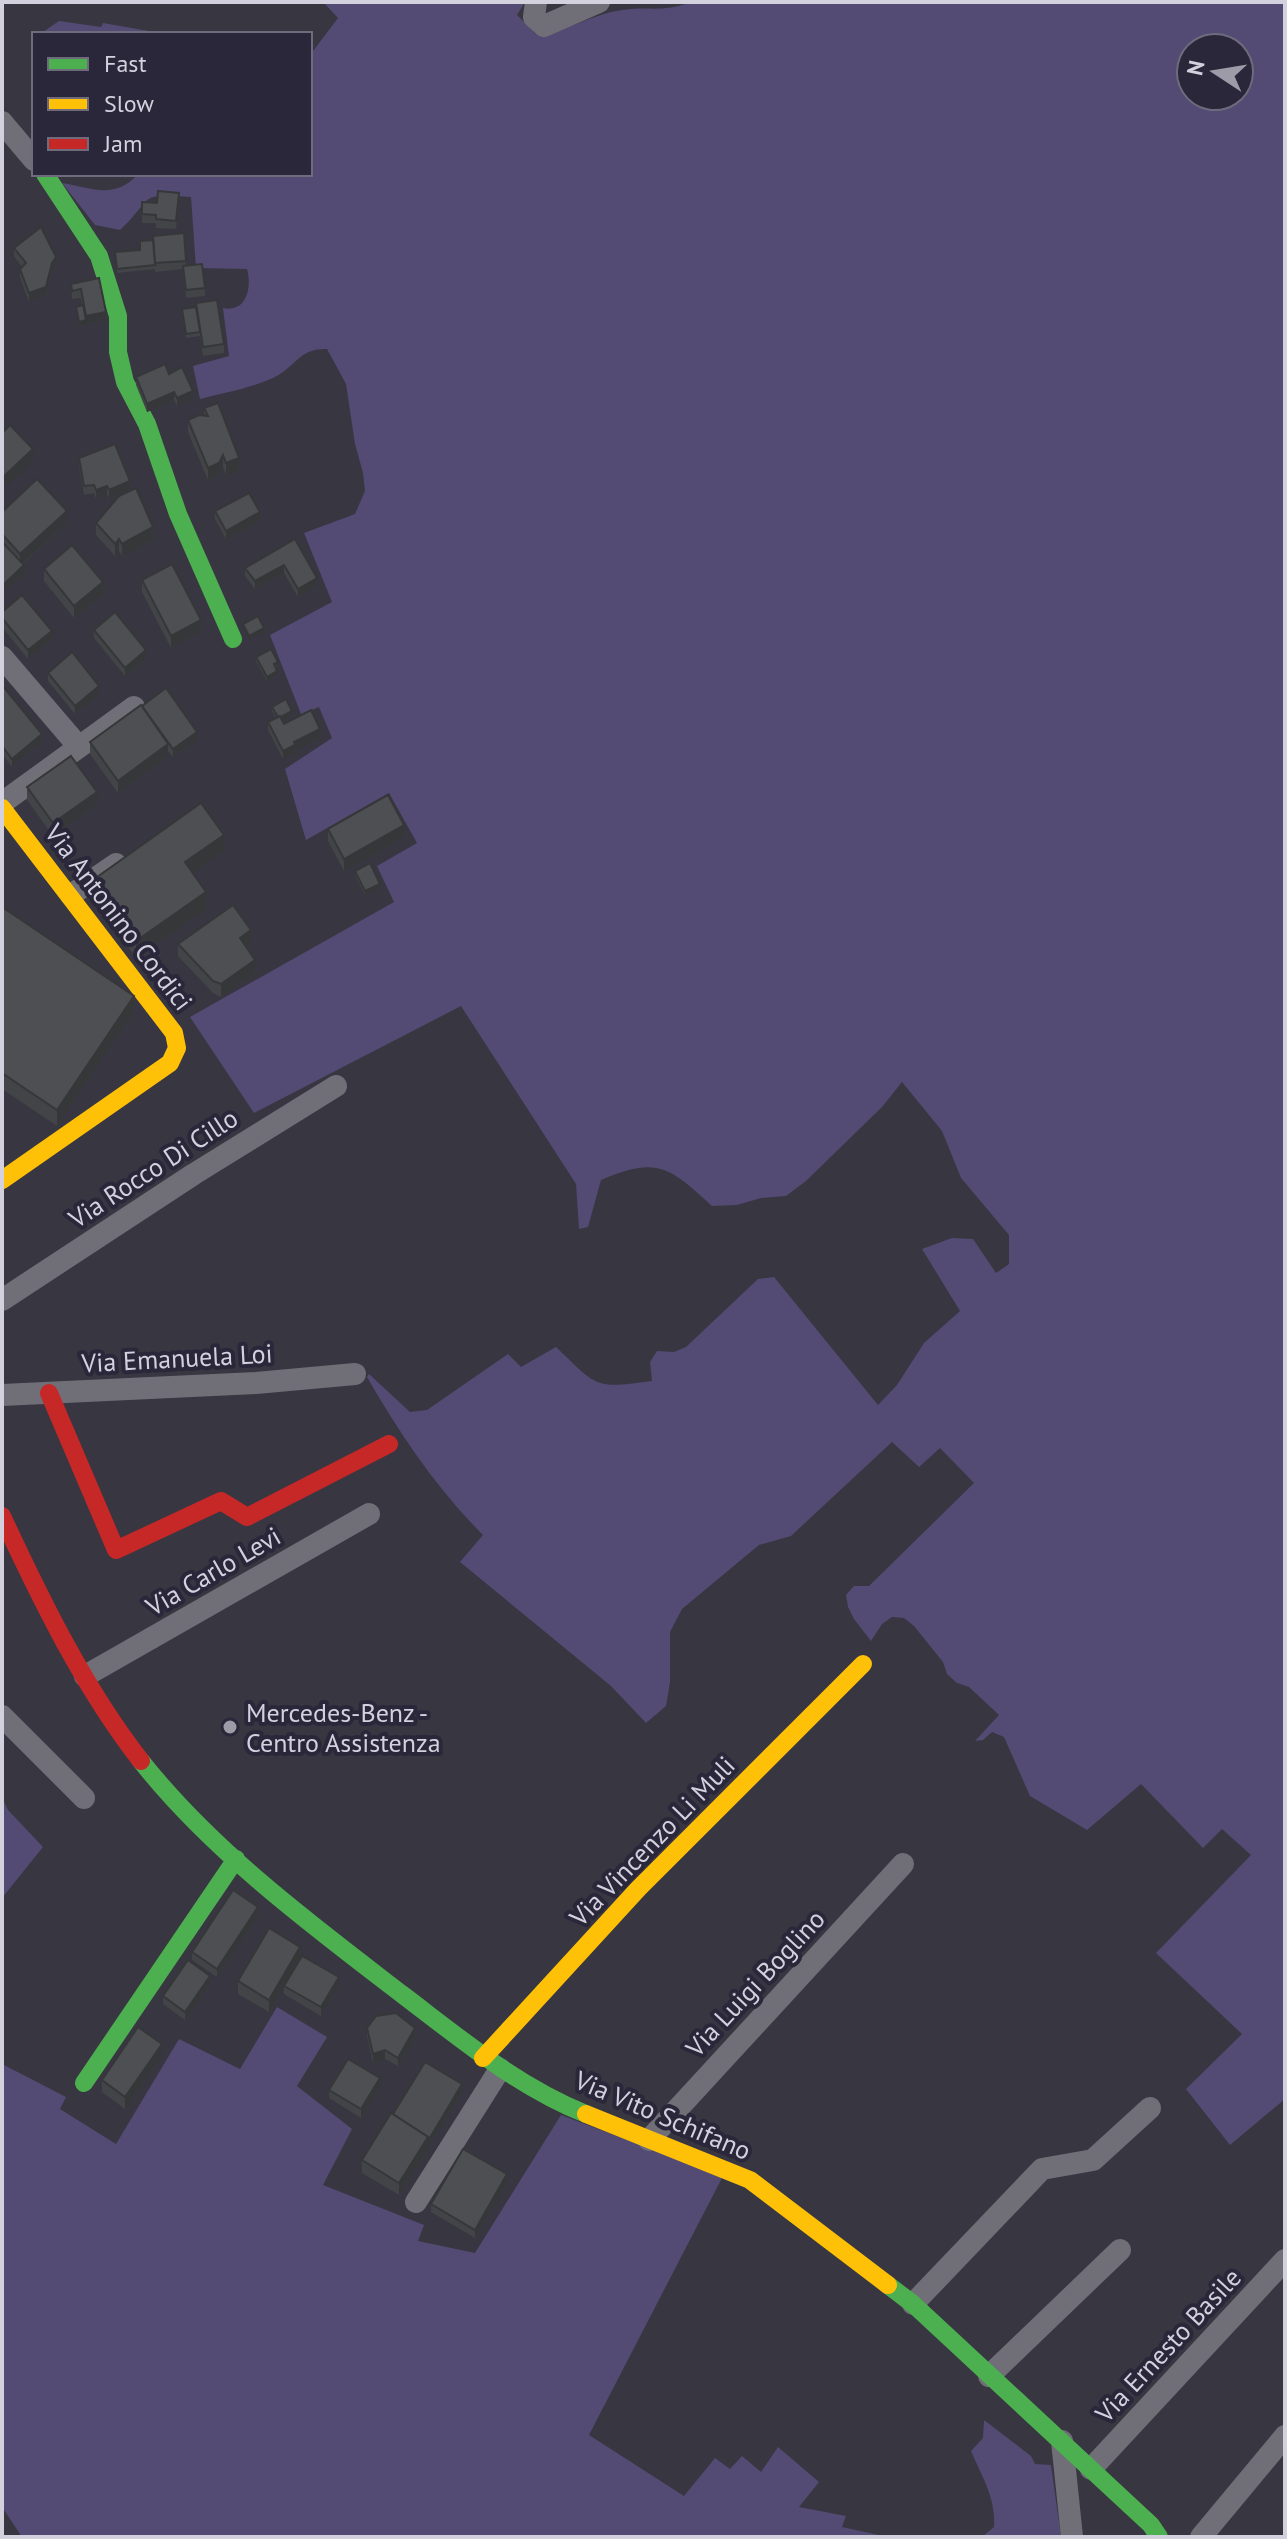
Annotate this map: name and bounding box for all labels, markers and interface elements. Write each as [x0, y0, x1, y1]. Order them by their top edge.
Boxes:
legend [32, 32, 312, 176]
north arrow [1175, 32, 1255, 112]
text: Fast [104, 48, 147, 79]
text: N [1180, 58, 1211, 78]
text: Slow [104, 88, 154, 119]
text: Jam [103, 128, 142, 159]
street label: Via Antonino Cordici [37, 816, 200, 1017]
street label: Via Rocco Di Cillo [62, 1101, 244, 1235]
street label: Via Emanuela Loi [80, 1337, 273, 1380]
street label: Via Carlo Levi [139, 1519, 286, 1623]
place label: Mercedes-Benz - Centro Assistenza [246, 1696, 441, 1759]
marker: Mercedes-Benz - Centro Assistenza [221, 1718, 239, 1736]
street label: Via Vincenzo Li Muli [562, 1749, 742, 1934]
street label: Via Luigi Boglino [678, 1903, 832, 2064]
street label: Via Vito Schifano [569, 2063, 756, 2167]
street label: Via Ernesto Basile [1087, 2261, 1248, 2430]

